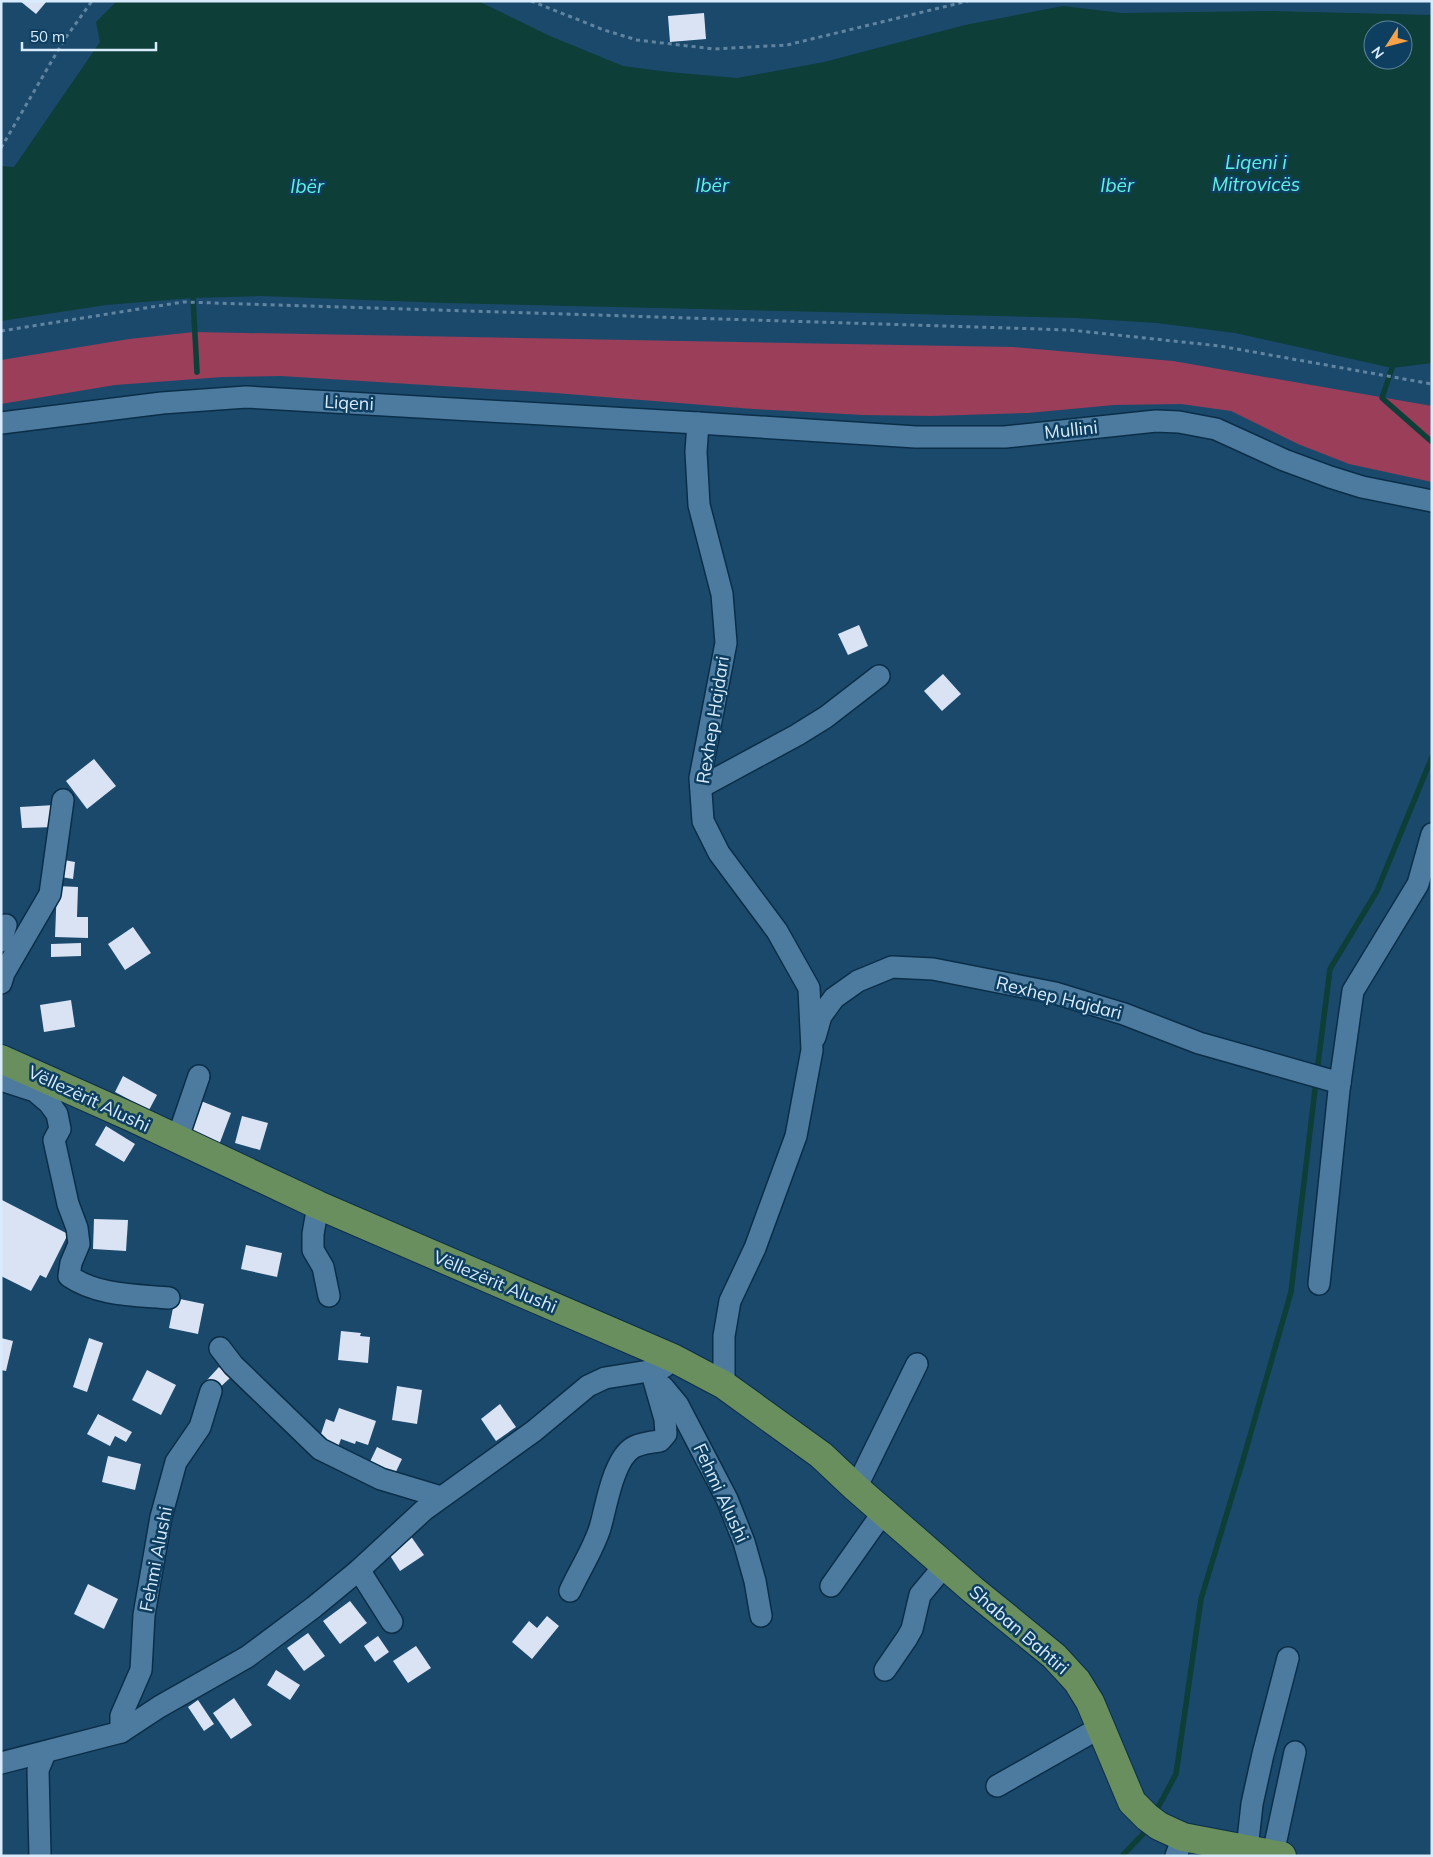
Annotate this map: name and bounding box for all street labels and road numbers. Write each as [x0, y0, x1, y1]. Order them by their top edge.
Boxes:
street label: Liqeni [324, 390, 374, 415]
street label: Mullini [1043, 415, 1099, 444]
street label: Rexhep Hajdari [691, 655, 734, 785]
street label: Rexhep Hajdari [994, 971, 1124, 1024]
street label: Vëllezërit Alushi [25, 1060, 154, 1137]
street label: Vëllezërit Alushi [430, 1245, 560, 1318]
street label: Fehmi Alushi [689, 1440, 754, 1546]
street label: Fehmi Alushi [134, 1504, 177, 1613]
street label: Shaban Bahtiri [965, 1580, 1074, 1679]

